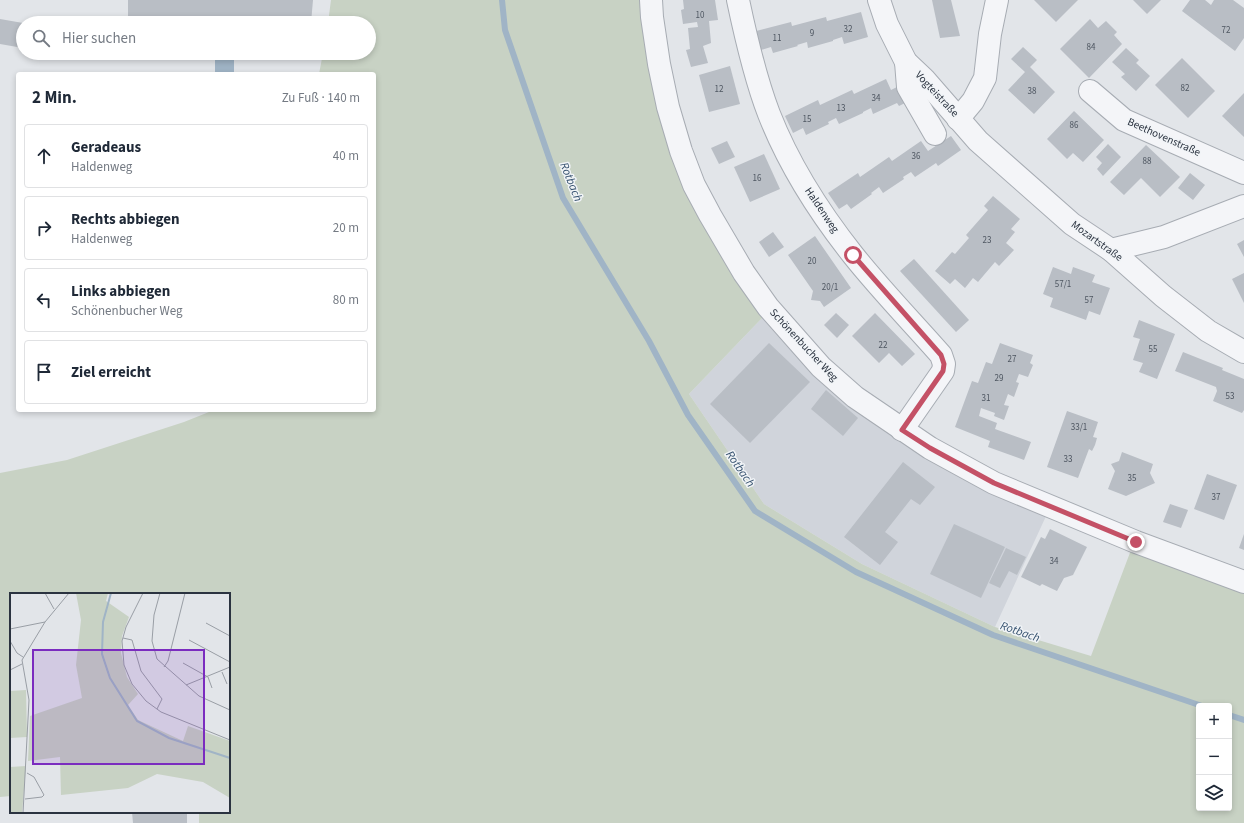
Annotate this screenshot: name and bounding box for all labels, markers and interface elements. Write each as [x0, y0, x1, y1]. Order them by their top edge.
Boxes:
house number: 10 [696, 9, 705, 22]
search box [16, 16, 376, 60]
house number: 32 [844, 23, 853, 36]
house number: 72 [1222, 24, 1231, 37]
icon: search [30, 27, 52, 49]
house number: 9 [810, 27, 815, 40]
text: Hier suchen [62, 28, 136, 49]
house number: 11 [773, 32, 781, 45]
house number: 84 [1087, 41, 1096, 54]
street label: Vogteistraße [912, 68, 963, 121]
house number: 82 [1181, 82, 1190, 95]
house number: 12 [715, 83, 724, 96]
house number: 38 [1028, 85, 1037, 98]
text: 2 Min. [32, 86, 77, 110]
text: Zu Fuß · 140 m [282, 89, 360, 107]
house number: 34 [872, 92, 881, 105]
house number: 13 [837, 102, 846, 115]
house number: 15 [803, 113, 812, 126]
street label: Beethovenstraße [1125, 114, 1203, 160]
house number: 86 [1070, 119, 1079, 132]
text: Geradeaus [71, 137, 141, 158]
icon: ahead [33, 145, 55, 167]
text: 40 m [333, 147, 359, 165]
house number: 36 [912, 150, 921, 163]
house number: 88 [1143, 155, 1152, 168]
text: Haldenweg [71, 158, 132, 176]
water label: Rotbach [555, 160, 587, 204]
house number: 16 [753, 172, 762, 185]
street label: Haldenweg [801, 184, 843, 236]
text: Rechts abbiegen [71, 209, 180, 230]
icon: right [33, 217, 55, 239]
street label: Mozartstraße [1068, 217, 1126, 265]
text: 20 m [333, 219, 359, 237]
text: Haldenweg [71, 230, 132, 248]
house number: 23 [983, 234, 992, 247]
route start [844, 246, 862, 264]
house number: 20 [808, 255, 817, 268]
house number: 57/1 [1055, 278, 1071, 291]
text: Links abbiegen [71, 281, 170, 302]
house number: 20/1 [822, 281, 838, 294]
icon: left [33, 289, 55, 311]
text: 80 m [333, 291, 359, 309]
house number: 57 [1085, 294, 1094, 307]
text: Schönenbucher Weg [71, 302, 183, 320]
street label: Schönenbucher Weg [766, 305, 842, 385]
house number: 22 [879, 339, 888, 352]
house number: 55 [1149, 343, 1158, 356]
house number: 27 [1008, 353, 1017, 366]
icon: arrive [33, 361, 55, 383]
text: Ziel erreicht [71, 362, 151, 383]
house number: 29 [995, 372, 1004, 385]
house number: 53 [1226, 390, 1235, 403]
house number: 31 [982, 392, 990, 405]
house number: 33/1 [1071, 421, 1087, 434]
water label: Rotbach [721, 447, 759, 491]
house number: 33 [1064, 453, 1073, 466]
house number: 35 [1128, 472, 1137, 485]
house number: 37 [1212, 491, 1221, 504]
route end [1127, 533, 1145, 551]
house number: 34 [1050, 555, 1059, 568]
inset map [10, 593, 230, 813]
water label: Rotbach [998, 617, 1042, 647]
map controls [1196, 703, 1232, 811]
button: + [1196, 703, 1232, 739]
button: − [1196, 739, 1232, 775]
button: layers [1196, 775, 1232, 811]

